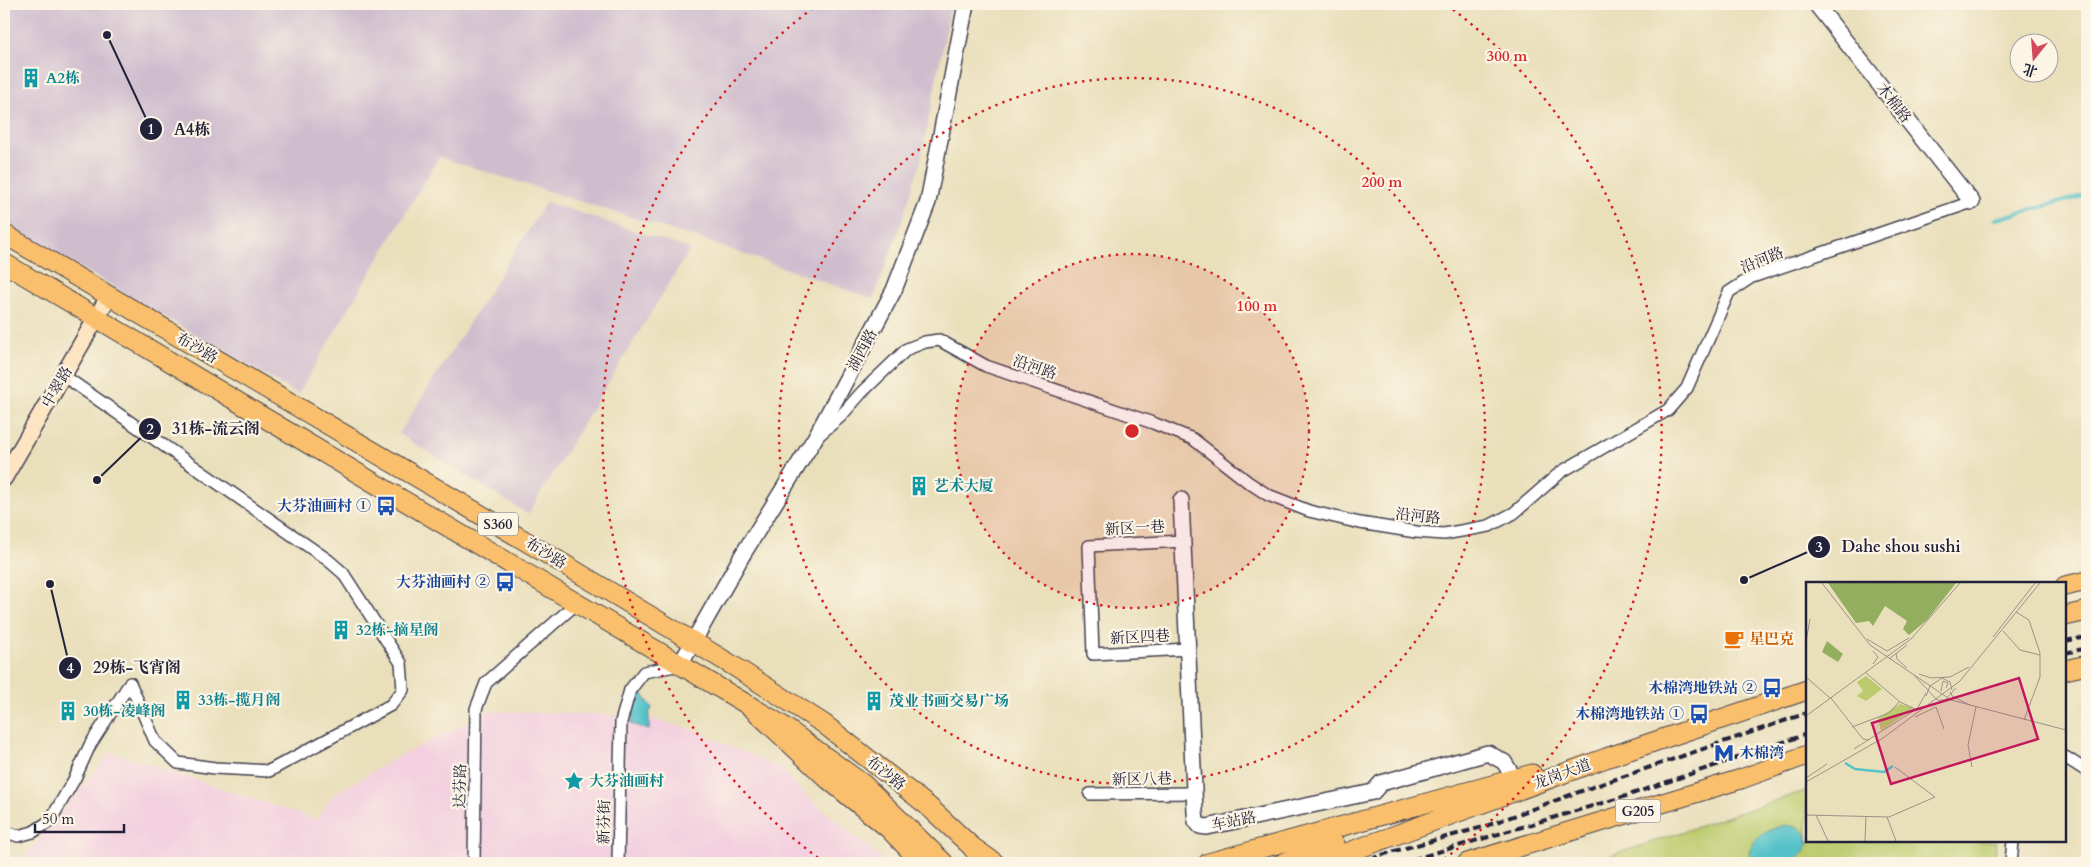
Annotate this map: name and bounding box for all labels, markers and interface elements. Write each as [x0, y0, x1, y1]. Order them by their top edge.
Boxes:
north arrow [2008, 32, 2058, 82]
text: 300 m [1487, 46, 1528, 66]
text: 北 [2021, 59, 2040, 81]
building icon: A2栋 [20, 67, 42, 89]
place label: A2栋 [46, 68, 80, 88]
street label: 木棉路 [1872, 79, 1916, 127]
callout: A4栋 [139, 114, 220, 145]
text: 1 [147, 119, 155, 139]
text: A4栋 [174, 119, 210, 141]
text: 200 m [1362, 172, 1403, 192]
street label: 沿河路 [1737, 242, 1787, 278]
text: 100 m [1237, 296, 1278, 316]
street label: 湖西路 [843, 325, 881, 375]
street label: 布沙路 [173, 328, 221, 368]
street label: 沿河路 [1010, 350, 1060, 384]
street label: 中翠路 [37, 363, 77, 411]
callout: 31栋-流云阁 [137, 413, 270, 444]
text: 31栋-流云阁 [172, 418, 260, 440]
text: 2 [146, 419, 154, 439]
centre of rings [1123, 422, 1141, 440]
building icon: 艺术大厦 [908, 475, 930, 497]
place label: 艺术大厦 [934, 476, 994, 496]
bus stop icon: 大芬油画村 ① [375, 495, 397, 517]
place label: 大芬油画村 ① [277, 496, 371, 516]
street label: 沿河路 [1395, 504, 1441, 528]
road number: S360 [478, 512, 518, 536]
street label: 新区一巷 [1105, 516, 1165, 540]
callout: Dahe shou sushi [1807, 531, 1971, 562]
street label: 布沙路 [522, 533, 570, 573]
text: Dahe shou sushi [1841, 536, 1961, 558]
text: 3 [1815, 537, 1823, 557]
bus stop icon: 大芬油画村 ② [494, 571, 516, 593]
place label: 大芬油画村 ② [396, 572, 490, 592]
inset map [1806, 582, 2066, 842]
building icon: 32栋-摘星阁 [330, 619, 352, 641]
place label: 32栋-摘星阁 [356, 620, 439, 640]
street label: 新区四巷 [1110, 625, 1170, 649]
cafe icon: 星巴克 [1723, 628, 1745, 650]
place label: 星巴克 [1749, 629, 1794, 649]
callout: 29栋-飞宵阁 [58, 652, 191, 683]
text: 29栋-飞宵阁 [93, 657, 181, 679]
text: 4 [66, 658, 74, 678]
bus stop icon: 木棉湾地铁站 ② [1761, 677, 1783, 699]
place label: 木棉湾地铁站 ② [1648, 678, 1757, 698]
building icon: 33栋-揽月阁 [172, 689, 194, 711]
place label: 33栋-揽月阁 [198, 690, 281, 710]
building icon: 茂业书画交易广场 [863, 690, 885, 712]
place label: 茂业书画交易广场 [889, 691, 1009, 711]
building icon: 30栋-凌峰阁 [57, 700, 79, 722]
place label: 30栋-凌峰阁 [83, 701, 166, 721]
bus stop icon: 木棉湾地铁站 ① [1688, 703, 1710, 725]
place label: 木棉湾地铁站 ① [1575, 704, 1684, 724]
metro station icon: 木棉湾 [1713, 742, 1735, 764]
place label: 木棉湾 [1739, 743, 1784, 763]
street label: 布沙路 [862, 751, 910, 795]
street label: 龙岗大道 [1530, 754, 1594, 794]
street label: 达芬路 [450, 763, 470, 809]
street label: 新区八巷 [1112, 768, 1172, 790]
place icon: 大芬油画村 [563, 770, 585, 792]
place label: 大芬油画村 [589, 771, 664, 791]
street label: 新芬街 [594, 799, 614, 845]
road number: G205 [1616, 799, 1660, 822]
scale bar [35, 802, 124, 834]
street label: 车站路 [1210, 807, 1258, 835]
text: 50 m [42, 809, 74, 829]

